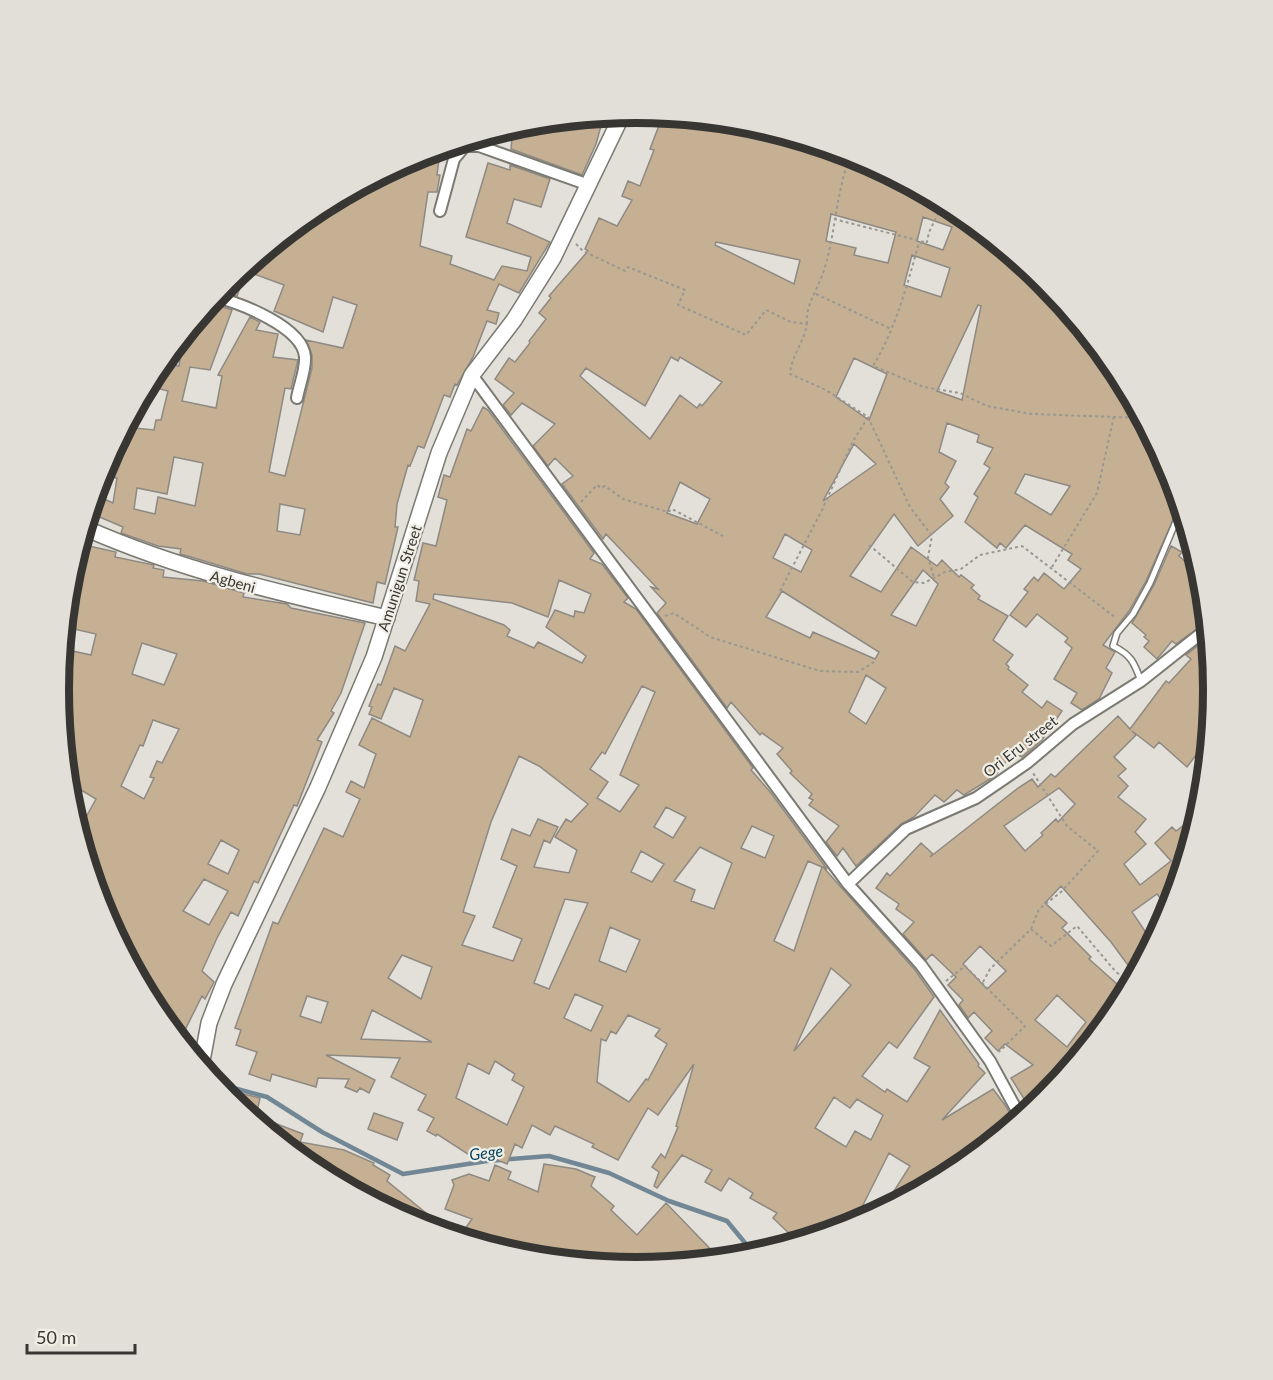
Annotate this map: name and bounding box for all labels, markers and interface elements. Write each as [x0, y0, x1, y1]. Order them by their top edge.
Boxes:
street label: Amunigun Street [373, 522, 425, 633]
street label: Agbeni [208, 566, 258, 596]
street label: Ori Eru street [979, 711, 1061, 781]
water label: Gege [468, 1140, 504, 1163]
scale bar [27, 1317, 135, 1355]
text: 50 m [36, 1326, 76, 1348]

